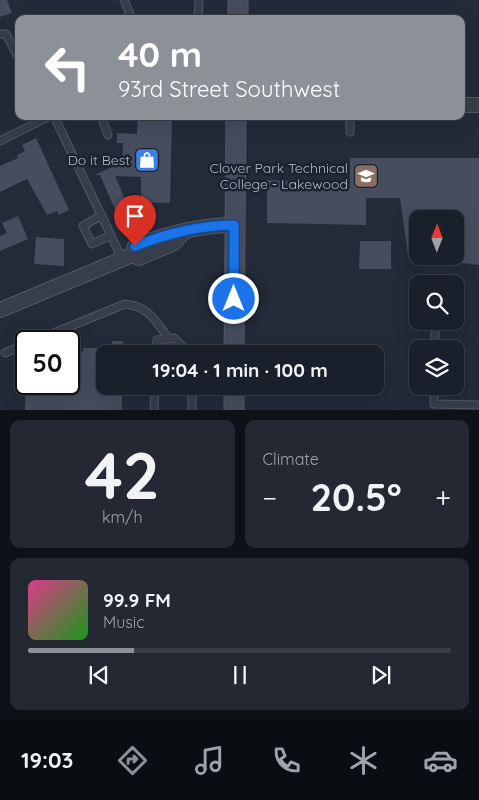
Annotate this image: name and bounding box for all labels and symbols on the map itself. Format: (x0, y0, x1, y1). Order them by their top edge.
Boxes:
shop icon: Do it Best (134, 147, 160, 173)
place label: Do it Best (68, 151, 130, 169)
place label: Clover Park Technical College - Lakewood (210, 159, 348, 193)
school or university icon: Clover Park Technical College - Lakewood (353, 163, 379, 189)
pin (114, 195, 156, 246)
north arrow (409, 210, 464, 265)
position arrow (207, 272, 259, 324)
speed limit sign: 50 (15, 330, 80, 395)

